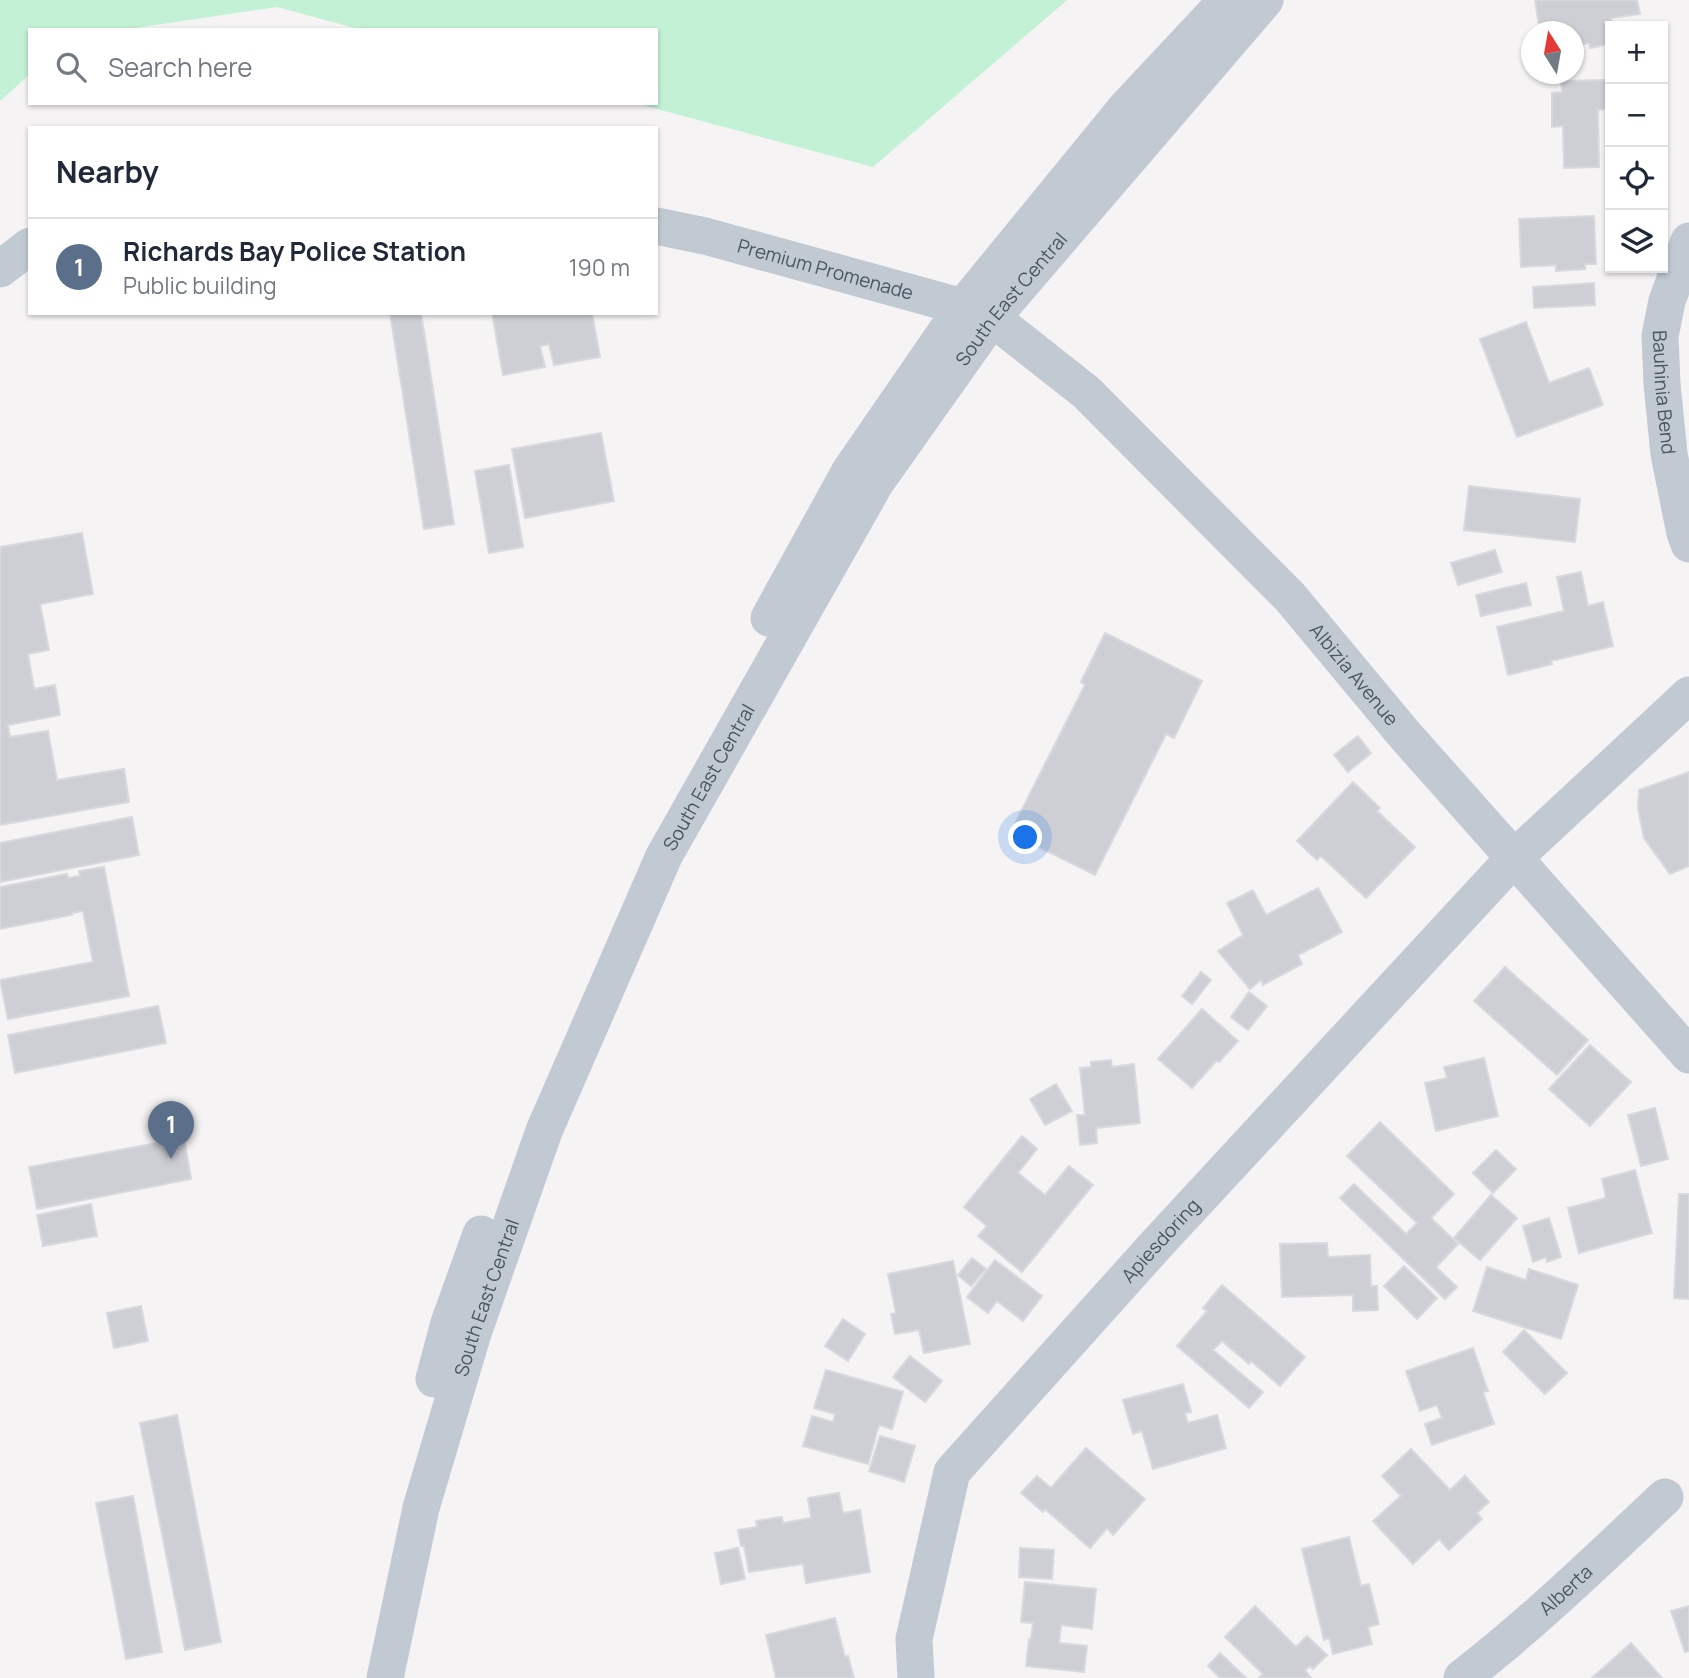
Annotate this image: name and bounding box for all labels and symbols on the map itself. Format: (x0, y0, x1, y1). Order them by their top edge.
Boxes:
north arrow (1521, 21, 1584, 84)
street label: South East Central (949, 227, 1073, 371)
street label: Premium Promenade (735, 233, 916, 306)
street label: Bauhinia Bend (1647, 330, 1682, 455)
street label: Albizia Avenue (1304, 617, 1405, 731)
street label: South East Central (657, 699, 761, 855)
your location (1008, 820, 1042, 854)
pin: 1 (148, 1101, 194, 1159)
street label: Apiesdoring (1115, 1193, 1206, 1288)
street label: South East Central (448, 1215, 525, 1380)
street label: Alberta (1533, 1559, 1598, 1621)

